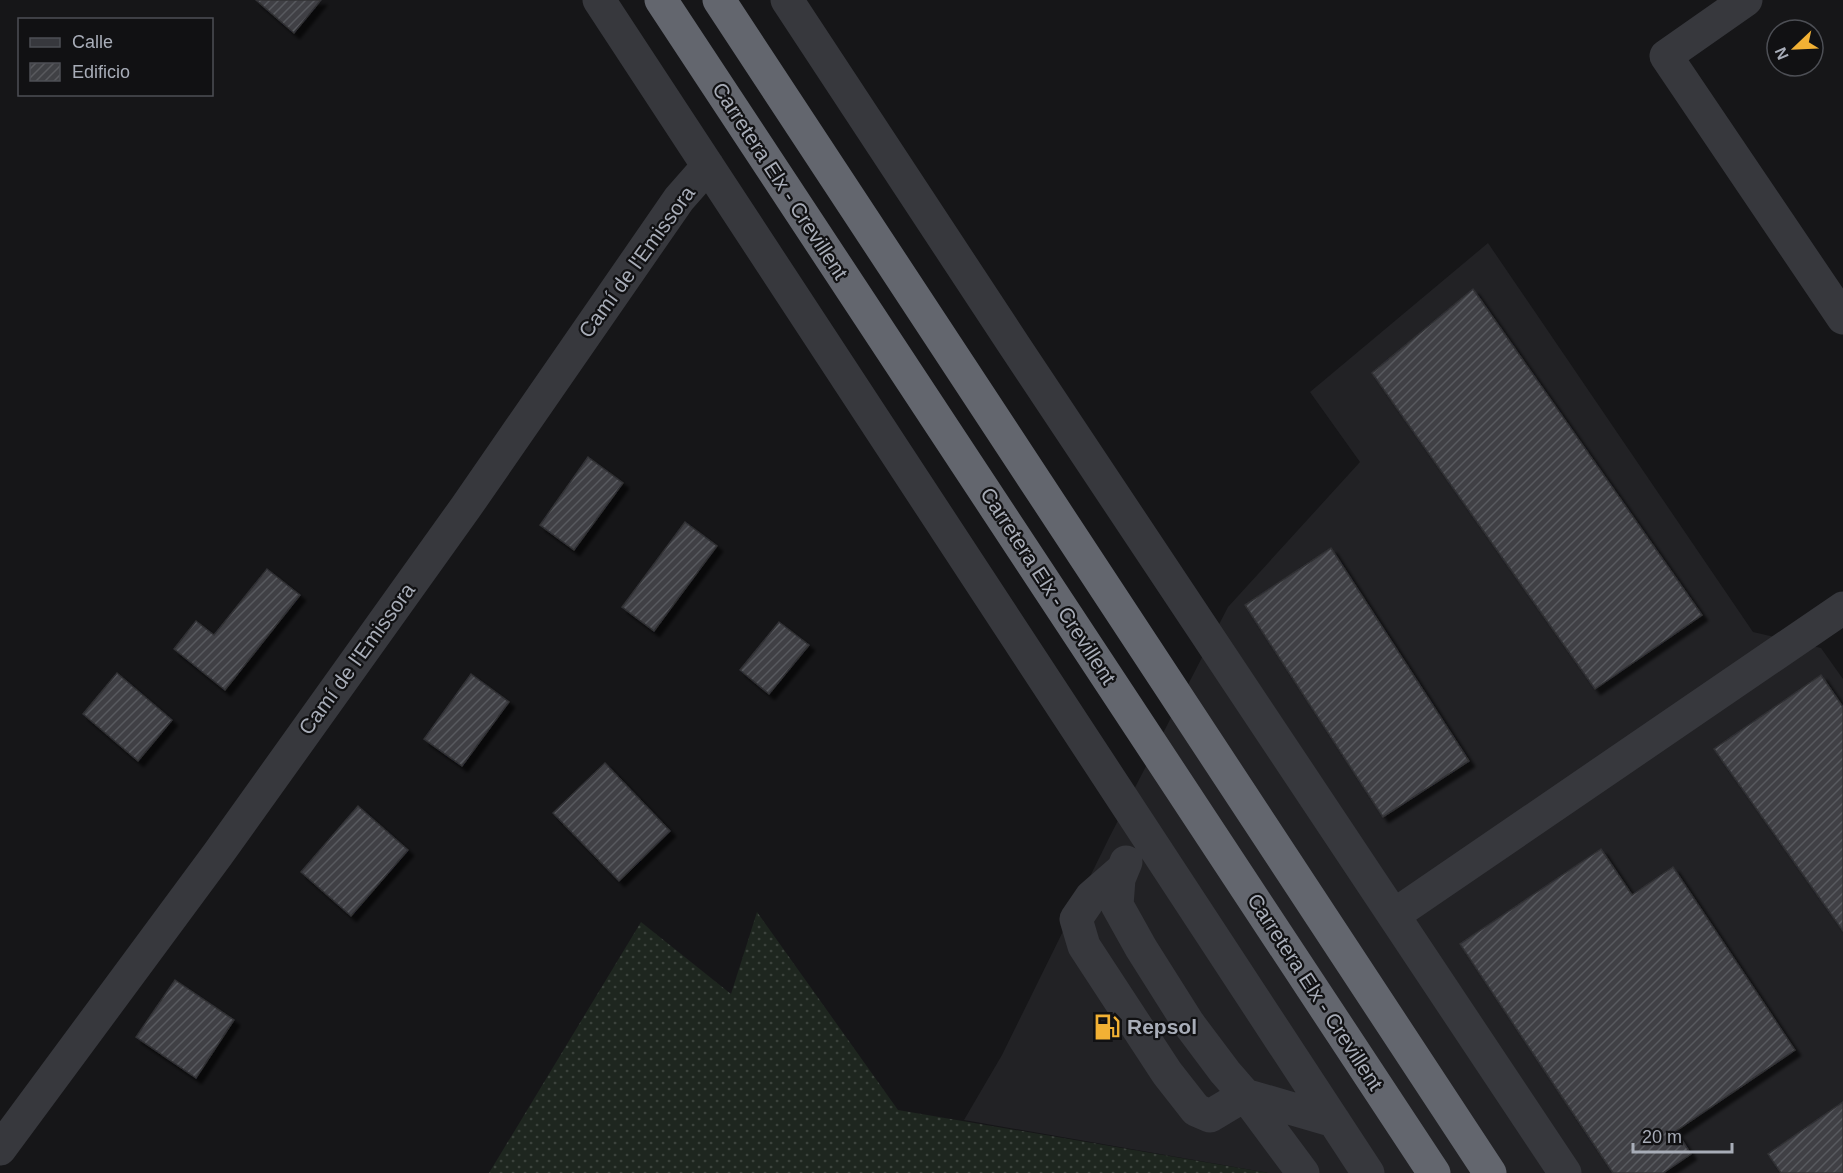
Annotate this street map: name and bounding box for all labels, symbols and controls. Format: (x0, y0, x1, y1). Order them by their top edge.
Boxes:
legend (18, 18, 213, 96)
north arrow (1765, 18, 1825, 78)
text: Calle (72, 32, 113, 52)
text: N (1772, 45, 1792, 62)
text: Edificio (72, 62, 130, 82)
street label: Carretera Elx - Crevillent (708, 78, 853, 284)
street label: Camí de l'Emissora (574, 181, 699, 342)
street label: Carretera Elx - Crevillent (976, 483, 1121, 689)
street label: Camí de l'Emissora (294, 578, 419, 739)
street label: Carretera Elx - Crevillent (1243, 889, 1388, 1095)
fuel station icon: Repsol (1092, 1012, 1122, 1042)
place label: Repsol (1127, 1015, 1197, 1038)
scale bar (1633, 1116, 1732, 1154)
text: 20 m (1642, 1127, 1682, 1147)

